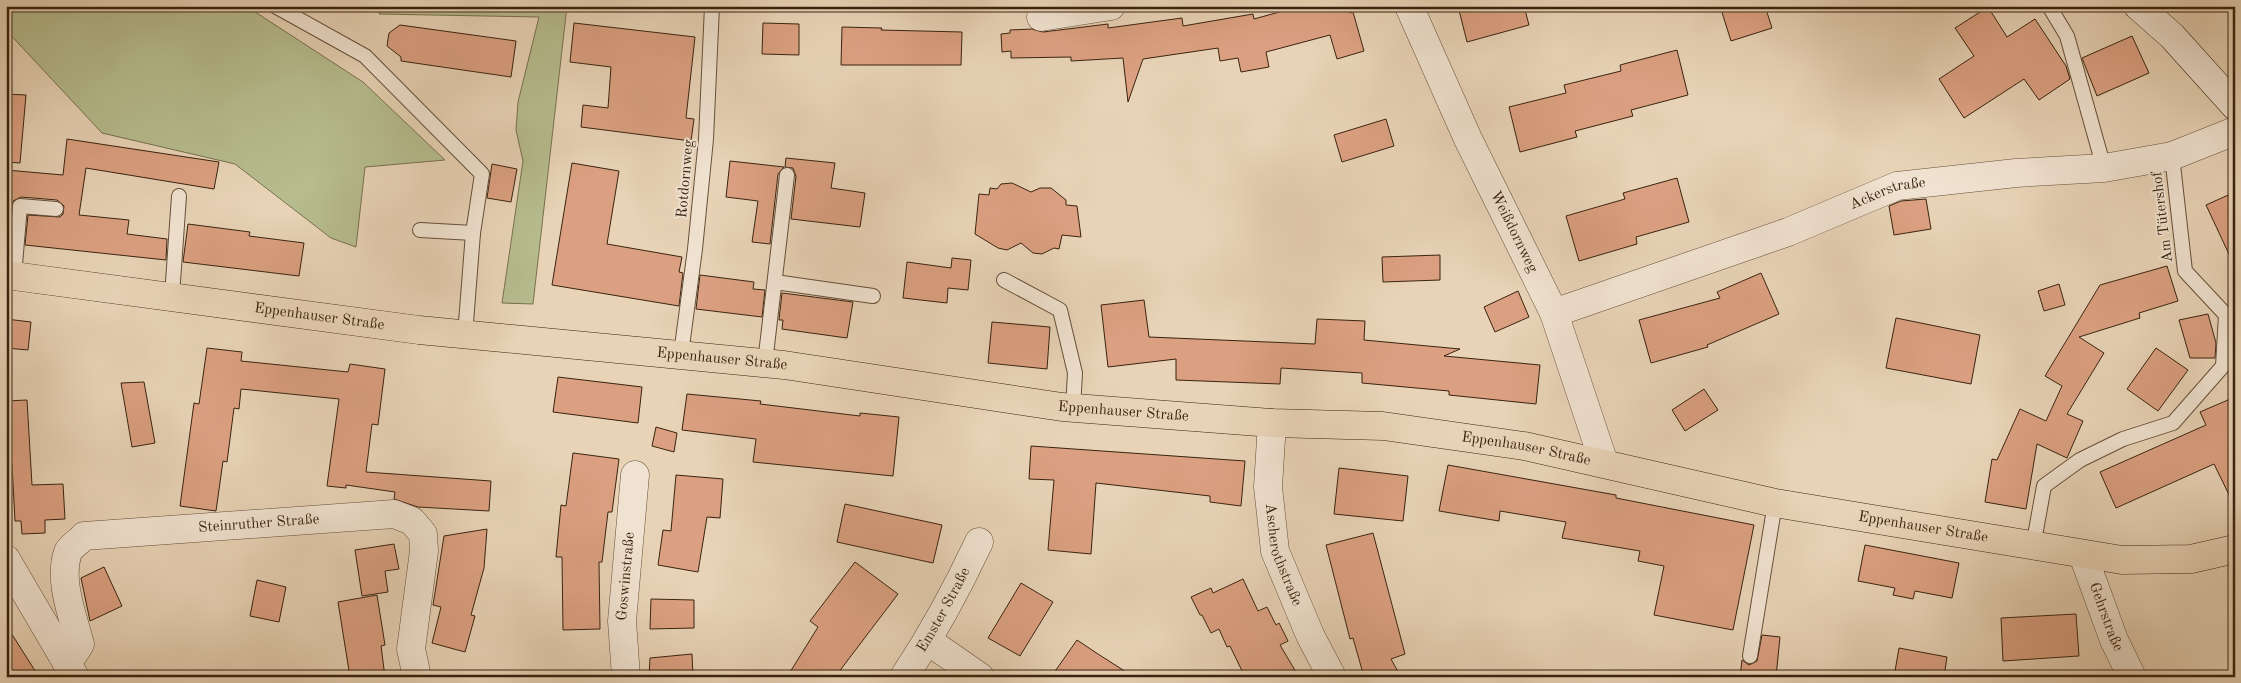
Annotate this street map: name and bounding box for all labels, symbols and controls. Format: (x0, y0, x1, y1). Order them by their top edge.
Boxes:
street label: Rotdornweg (675, 139, 697, 219)
street label: Am Tütershof (2150, 170, 2176, 263)
street label: Ackerstraße (1848, 175, 1926, 213)
street label: Weißdornweg (1487, 189, 1540, 275)
street label: Eppenhauser Straße (253, 301, 385, 333)
street label: Eppenhauser Straße (656, 345, 788, 373)
street label: Eppenhauser Straße (1057, 399, 1189, 424)
street label: Eppenhauser Straße (1460, 430, 1592, 468)
street label: Ascherothstraße (1262, 503, 1305, 608)
street label: Eppenhauser Straße (1857, 509, 1989, 545)
street label: Steinruther Straße (198, 512, 320, 535)
street label: Goswinstraße (615, 531, 637, 621)
street label: Emster Straße (914, 565, 973, 655)
street label: Gehrstraße (2086, 581, 2126, 654)

